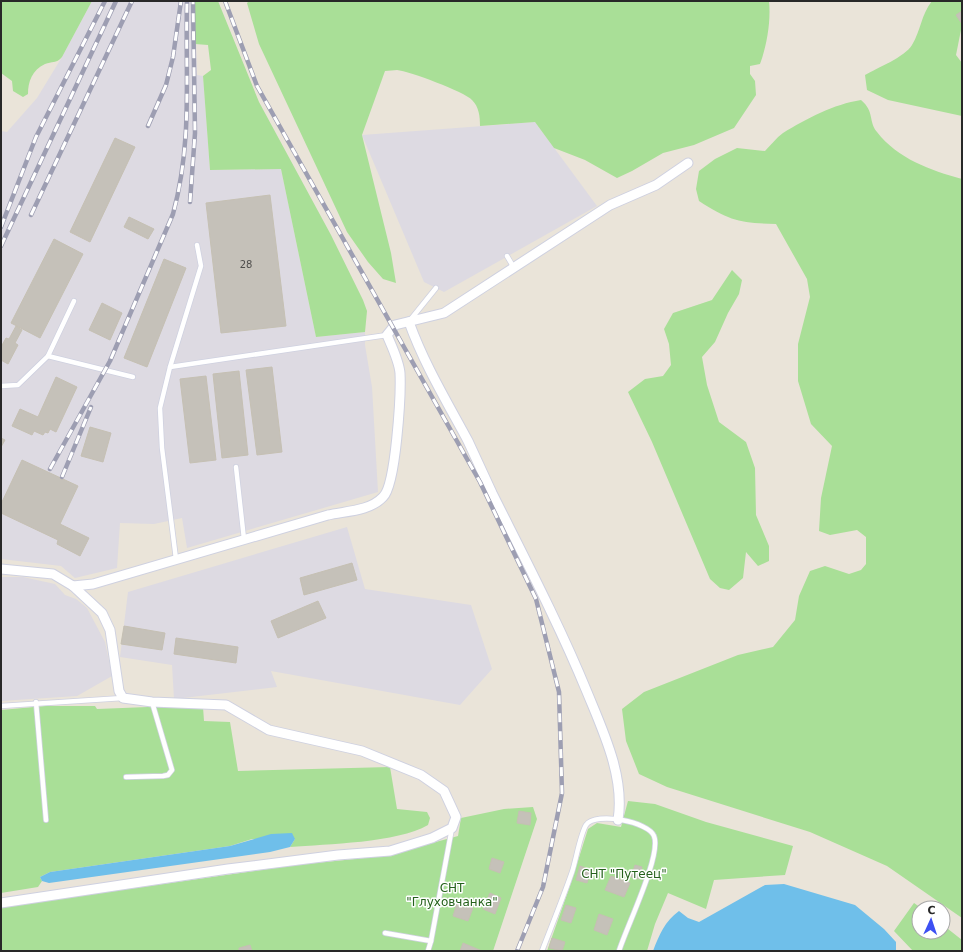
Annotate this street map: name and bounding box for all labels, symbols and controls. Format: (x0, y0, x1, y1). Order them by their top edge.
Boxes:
house number: 28 (240, 259, 252, 270)
park label: СНТ "Путеец" (581, 867, 667, 881)
park label: СНТ "Глуховчанка" (406, 881, 498, 909)
north arrow (911, 900, 951, 940)
text: С (927, 904, 936, 917)

